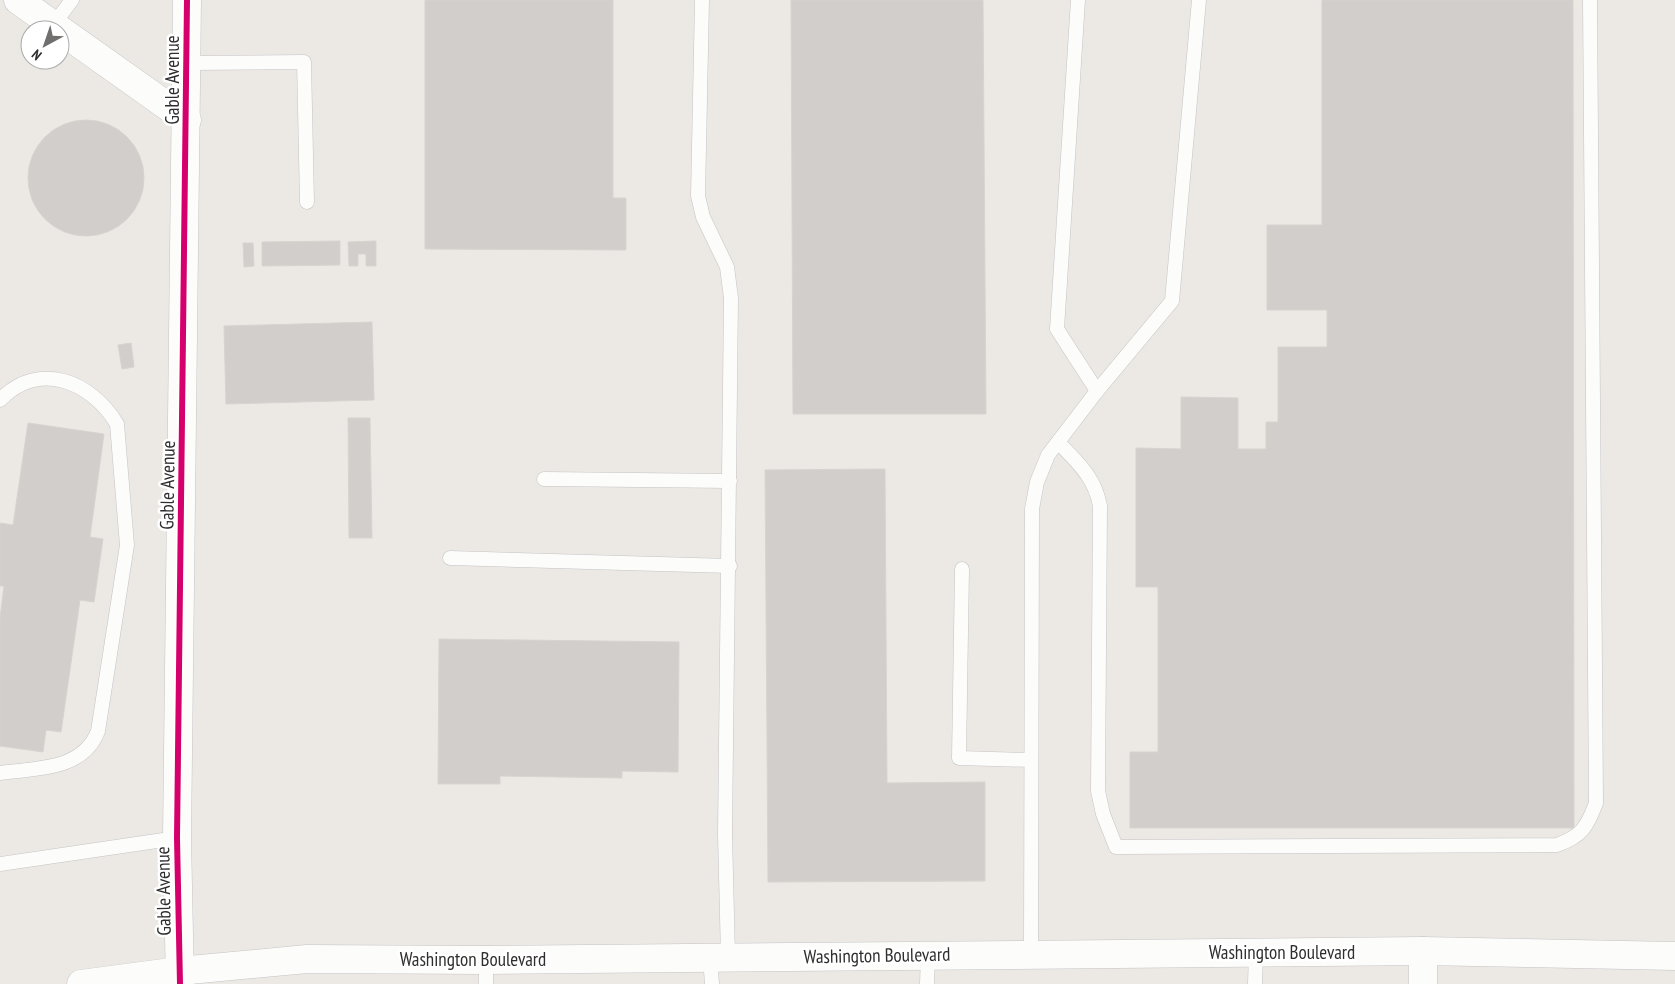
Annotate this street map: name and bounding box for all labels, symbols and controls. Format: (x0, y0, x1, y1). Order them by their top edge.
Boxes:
north arrow (20, 20, 70, 70)
street label: Gable Avenue (160, 35, 184, 125)
text: N (28, 46, 45, 64)
street label: Gable Avenue (154, 440, 180, 530)
street label: Gable Avenue (150, 846, 176, 936)
street label: Washington Boulevard (1209, 940, 1355, 964)
street label: Washington Boulevard (804, 942, 950, 968)
street label: Washington Boulevard (400, 947, 546, 971)

